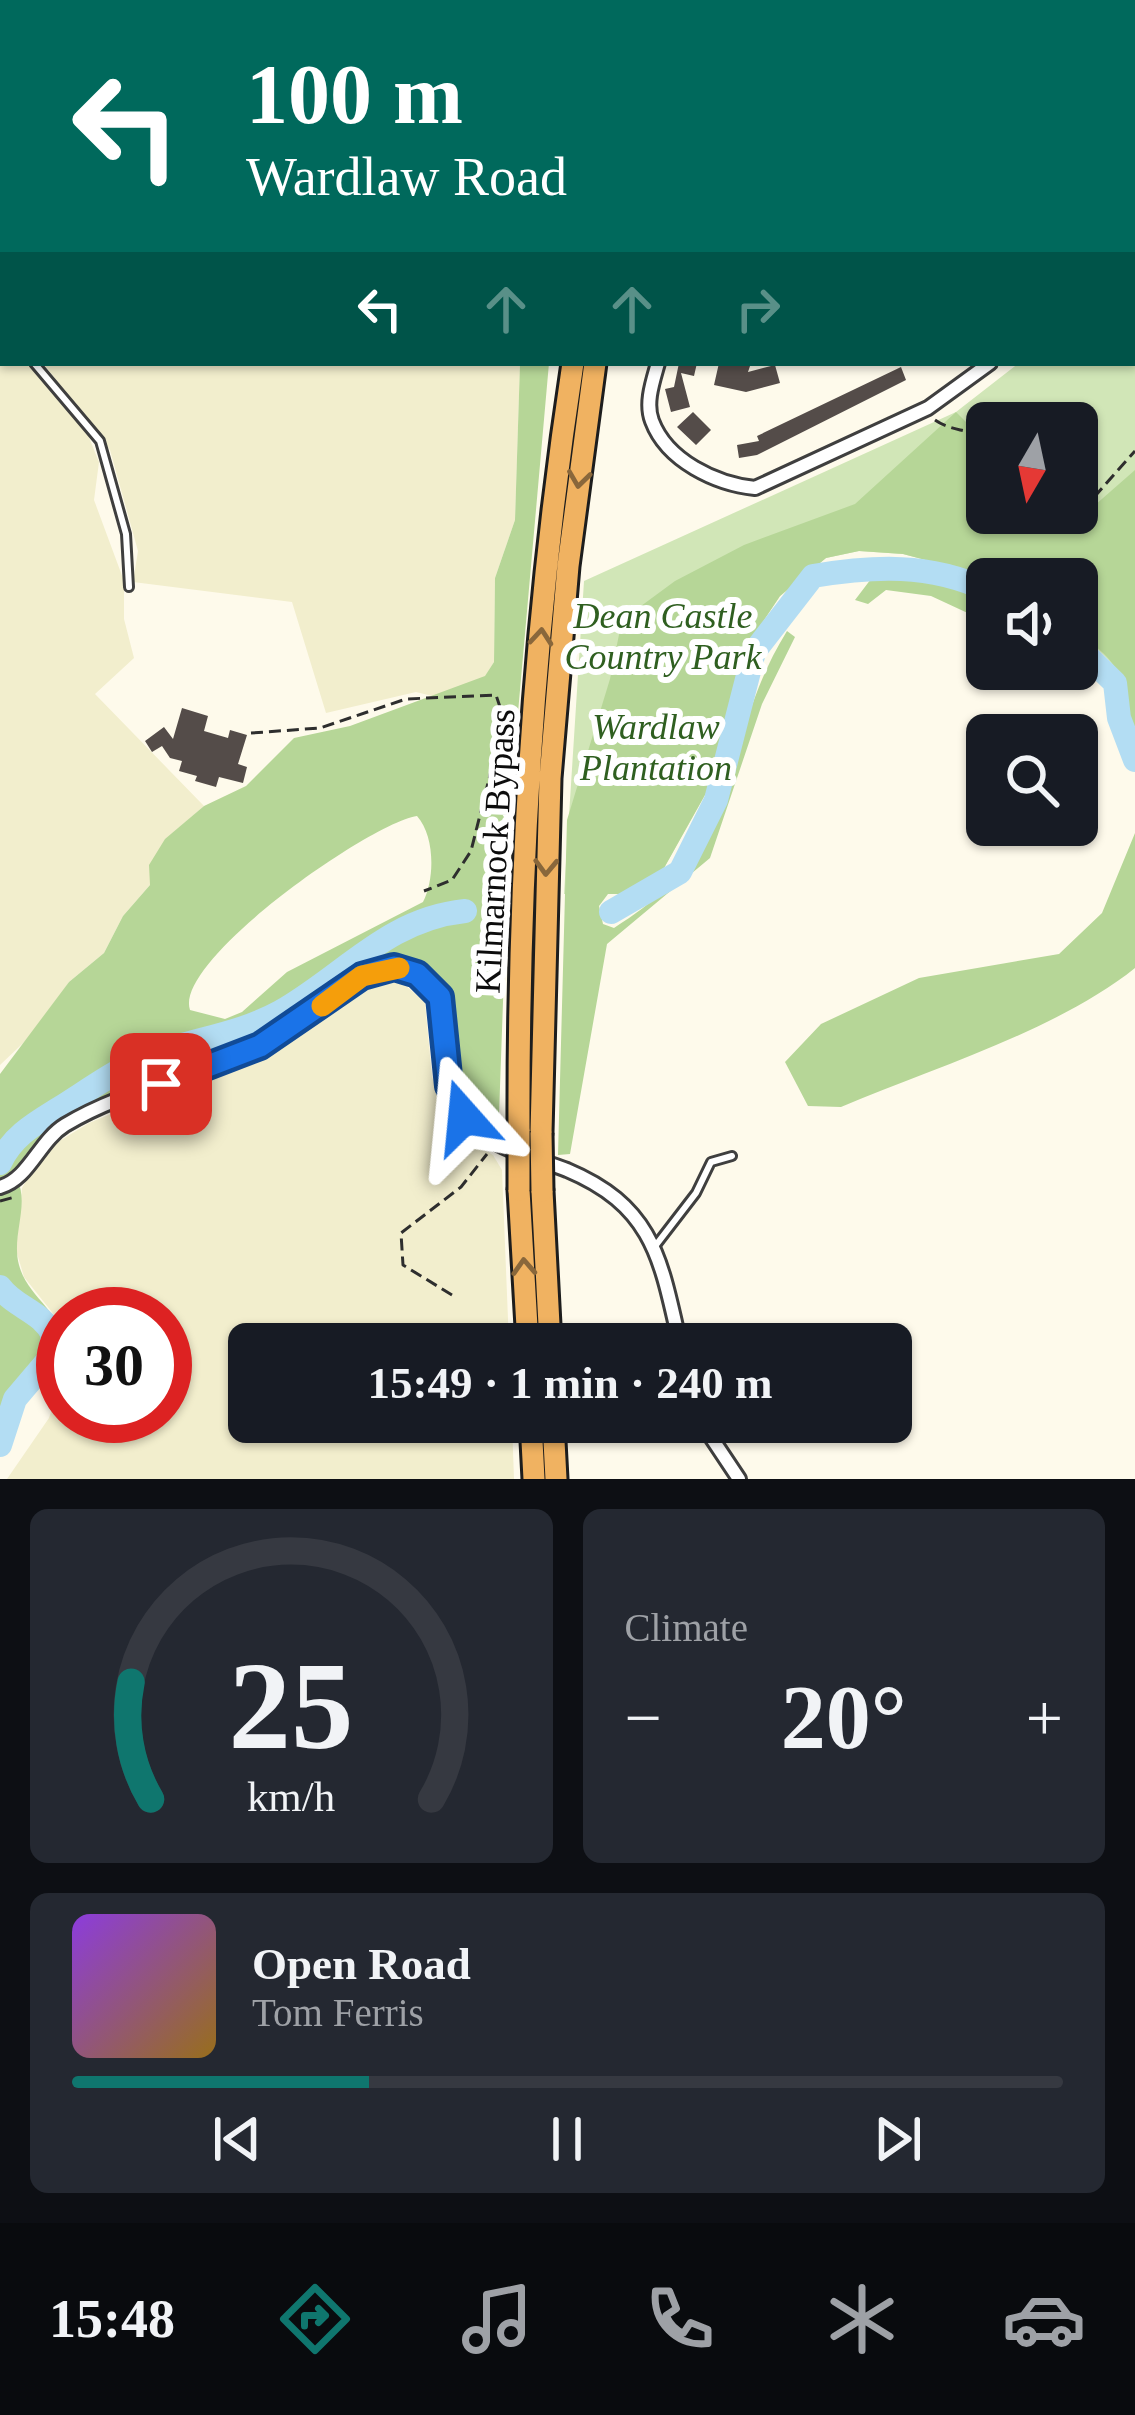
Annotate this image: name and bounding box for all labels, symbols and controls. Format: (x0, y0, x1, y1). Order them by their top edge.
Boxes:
icon: left (48, 48, 204, 204)
text: 100 m (246, 48, 463, 141)
text: Wardlaw Road (246, 147, 567, 207)
icon: left (347, 276, 413, 342)
icon: ahead (473, 276, 539, 342)
icon: ahead (599, 276, 665, 342)
icon: right (725, 276, 791, 342)
north arrow (966, 402, 1098, 534)
map controls (966, 402, 1098, 846)
one-way arrow (567, 469, 593, 489)
button: sound (966, 558, 1098, 690)
park label: Dean Castle Country Park (565, 596, 763, 677)
one-way arrow (528, 627, 553, 646)
park label: Wardlaw Plantation (579, 707, 732, 788)
street label: Kilmarnock Bypass (468, 708, 522, 994)
button: search (966, 714, 1098, 846)
one-way arrow (533, 858, 559, 877)
pin (110, 1033, 212, 1135)
icon: arrive (128, 1051, 194, 1117)
position arrow (401, 1054, 527, 1180)
one-way arrow (511, 1257, 537, 1276)
speed limit sign: 30 (36, 1287, 192, 1443)
text: 15:49 · 1 min · 240 m (368, 1358, 773, 1408)
text: Climate (625, 1606, 748, 1649)
text: 25 (229, 1637, 354, 1775)
text: 20° (781, 1668, 907, 1767)
text: − (625, 1681, 662, 1754)
text: + (1026, 1681, 1063, 1754)
text: km/h (247, 1773, 335, 1820)
text: Open Road (252, 1939, 471, 1989)
text: Tom Ferris (252, 1991, 424, 2034)
icon: previous (204, 2106, 270, 2172)
icon: pause (534, 2106, 600, 2172)
icon: next (865, 2106, 931, 2172)
icon: directions (273, 2277, 357, 2361)
icon: music (455, 2277, 539, 2361)
icon: phone (638, 2277, 722, 2361)
icon: climate (820, 2277, 904, 2361)
icon: car (1002, 2277, 1086, 2361)
text: 15:48 (49, 2289, 175, 2349)

